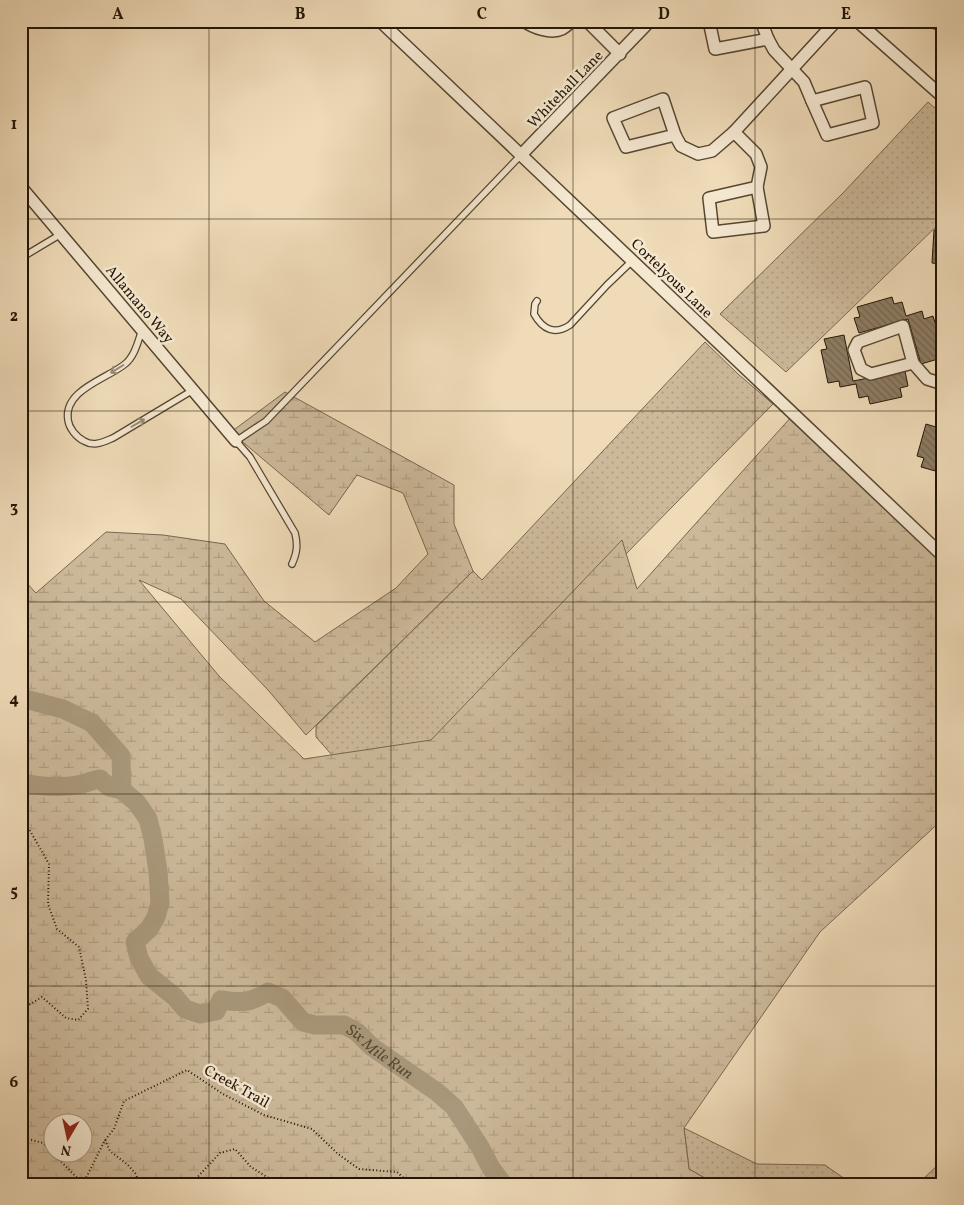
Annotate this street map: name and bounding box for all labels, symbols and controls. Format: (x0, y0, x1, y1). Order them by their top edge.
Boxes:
text: A (112, 4, 124, 26)
text: B (295, 4, 306, 26)
text: C (477, 4, 487, 26)
text: D (658, 4, 670, 26)
text: E (841, 4, 851, 26)
street label: Whitehall Lane (523, 46, 609, 134)
text: 1 (11, 114, 17, 136)
street label: Cortelyous Lane (625, 235, 717, 324)
street label: Allamano Way (100, 261, 178, 349)
text: 2 (10, 306, 18, 328)
one-way arrow (110, 365, 124, 375)
one-way arrow (131, 418, 145, 428)
text: 3 (10, 497, 18, 519)
text: 4 (9, 689, 19, 711)
text: 5 (10, 881, 18, 903)
water label: Six Mile Run (342, 1019, 417, 1085)
street label: Creek Trail (200, 1061, 273, 1114)
text: 6 (10, 1072, 19, 1094)
north arrow (42, 1112, 92, 1162)
text: N (60, 1139, 73, 1160)

